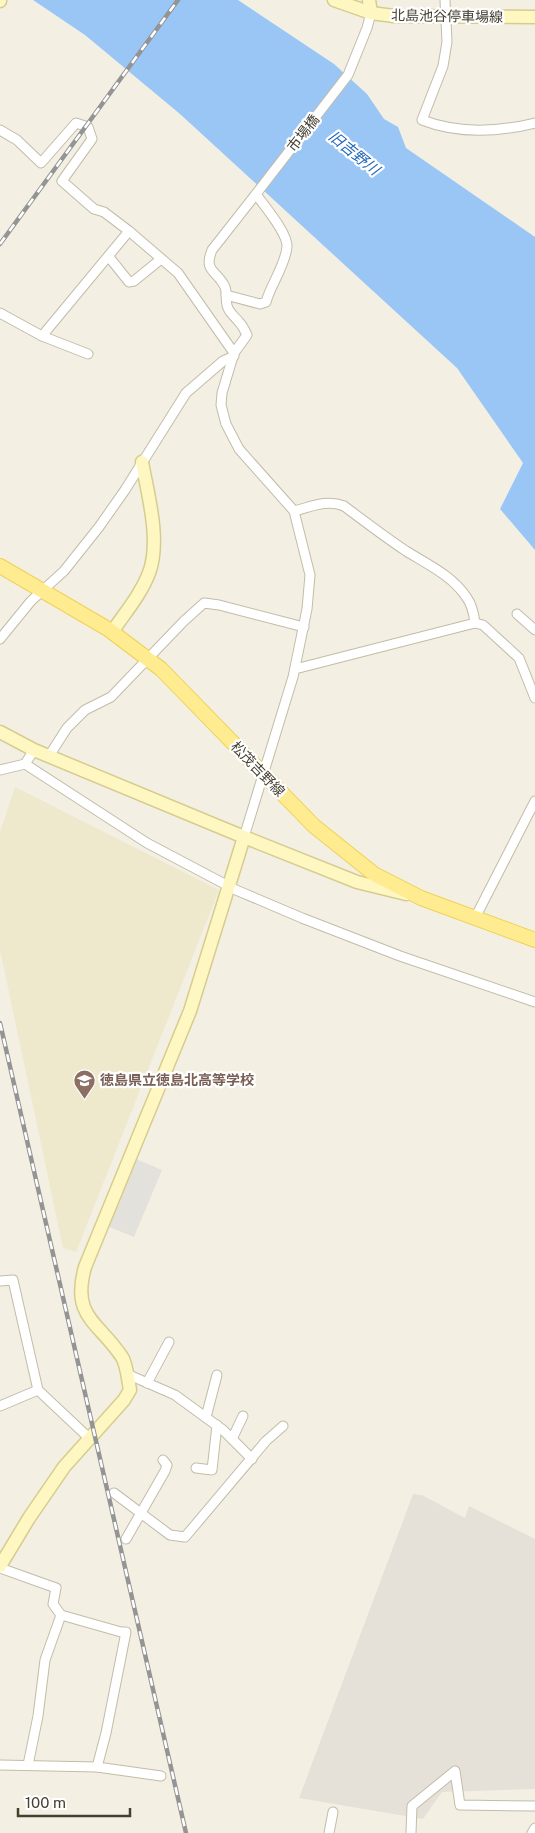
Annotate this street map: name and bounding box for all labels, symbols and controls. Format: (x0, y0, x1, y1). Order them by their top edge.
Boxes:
street label: 北島池谷停車場線 (391, 7, 503, 25)
street label: 市場橋 (284, 112, 322, 154)
water label: 旧吉野川 (326, 127, 385, 179)
street label: 松茂吉野線 (228, 738, 288, 800)
school or university icon: 徳島県立徳島北高等学校 (72, 1068, 96, 1099)
place label: 徳島県立徳島北高等学校 (100, 1072, 254, 1088)
scale bar (18, 1786, 130, 1818)
text: 100 m (25, 1794, 66, 1811)

